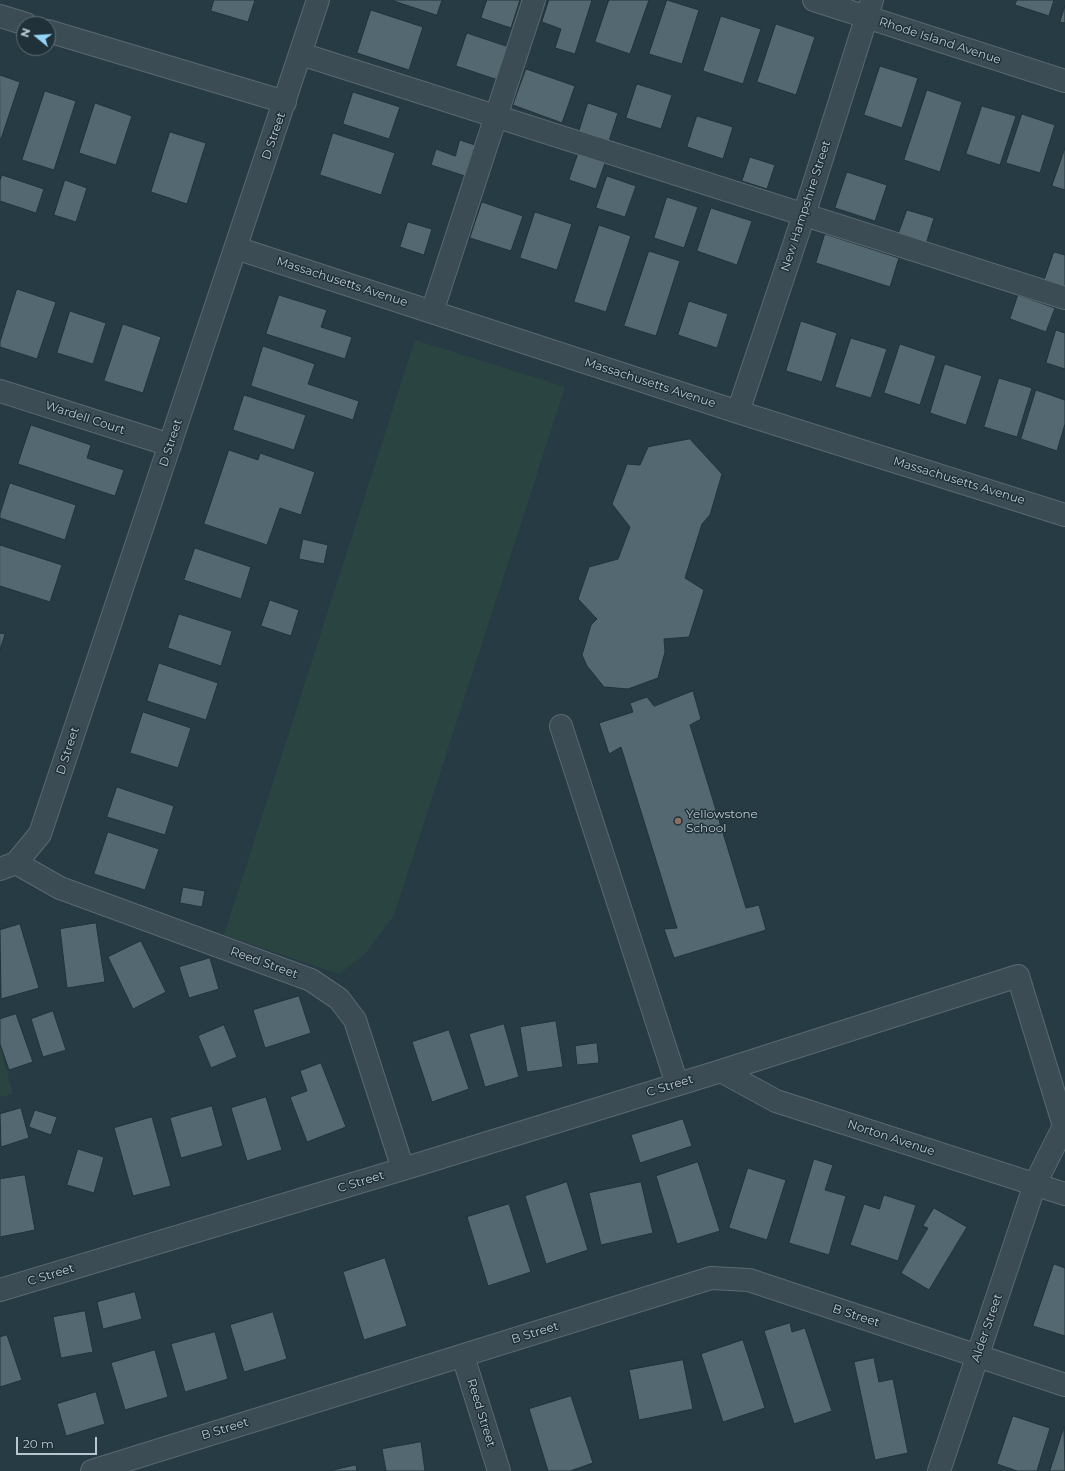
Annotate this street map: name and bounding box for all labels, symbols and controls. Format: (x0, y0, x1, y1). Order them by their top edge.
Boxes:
street label: Rhode Island Avenue (877, 14, 1003, 68)
north arrow (16, 16, 56, 56)
text: N (18, 26, 34, 39)
street label: D Street (259, 110, 289, 162)
street label: New Hampshire Street (778, 139, 834, 273)
street label: Massachusetts Avenue (275, 254, 409, 310)
street label: Massachusetts Avenue (583, 355, 717, 411)
street label: Wardell Court (43, 398, 127, 438)
street label: D Street (157, 417, 185, 469)
street label: Massachusetts Avenue (891, 454, 1027, 508)
street label: D Street (54, 725, 82, 777)
place label: Yellowstone School (686, 807, 758, 835)
marker: Yellowstone School (673, 816, 683, 826)
street label: Reed Street (228, 944, 300, 982)
street label: C Street (645, 1072, 695, 1100)
street label: Norton Avenue (846, 1117, 936, 1159)
street label: C Street (336, 1168, 386, 1196)
street label: C Street (26, 1261, 76, 1289)
street label: Alder Street (969, 1292, 1005, 1364)
street label: B Street (831, 1302, 881, 1330)
street label: B Street (510, 1319, 560, 1347)
street label: Reed Street (464, 1377, 498, 1449)
street label: B Street (200, 1415, 250, 1443)
scale bar (18, 1429, 99, 1455)
text: 20 m (23, 1436, 54, 1451)

